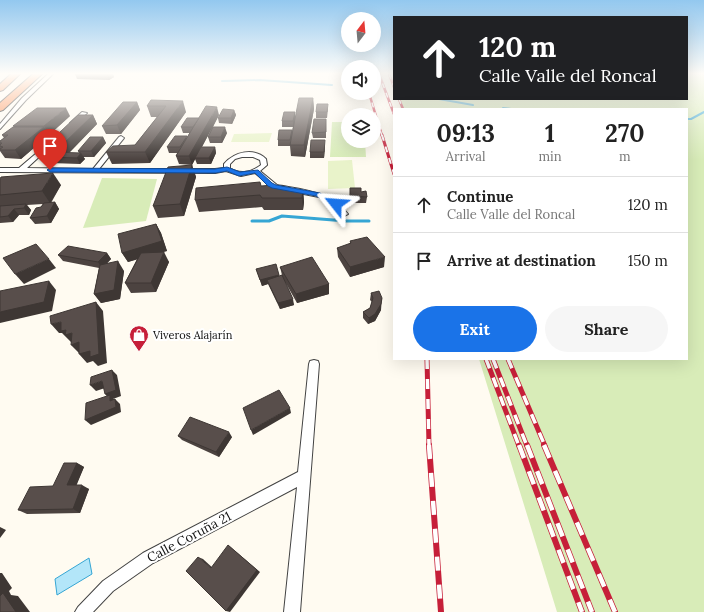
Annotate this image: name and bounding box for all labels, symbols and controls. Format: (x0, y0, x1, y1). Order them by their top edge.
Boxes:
north arrow (341, 12, 381, 52)
map controls (341, 12, 381, 148)
text: 120 m (479, 29, 556, 65)
icon: ahead (413, 32, 465, 84)
button: sound (341, 60, 381, 100)
text: Calle Valle del Roncal (479, 64, 657, 87)
button: layers (341, 108, 381, 148)
text: 09:13 (437, 118, 495, 149)
text: 1 (545, 118, 555, 149)
text: 270 (605, 118, 644, 149)
pin (33, 129, 67, 170)
icon: arrive (39, 135, 61, 157)
text: Arrival (446, 148, 486, 165)
text: min (538, 148, 562, 165)
text: m (619, 148, 631, 165)
position arrow (315, 183, 357, 225)
text: Continue (447, 187, 513, 206)
icon: ahead (413, 194, 435, 216)
text: 120 m (628, 195, 668, 214)
text: Calle Valle del Roncal (447, 206, 575, 223)
icon: arrive (413, 250, 435, 272)
text: Arrive at destination (447, 251, 596, 270)
text: 150 m (628, 251, 668, 270)
button: Exit (413, 306, 537, 352)
button: Share (545, 306, 668, 352)
shop icon: Viveros Alajarín (128, 324, 150, 352)
place label: Viveros Alajarín (152, 328, 233, 342)
street label: Calle Coruña 21 (144, 508, 234, 566)

